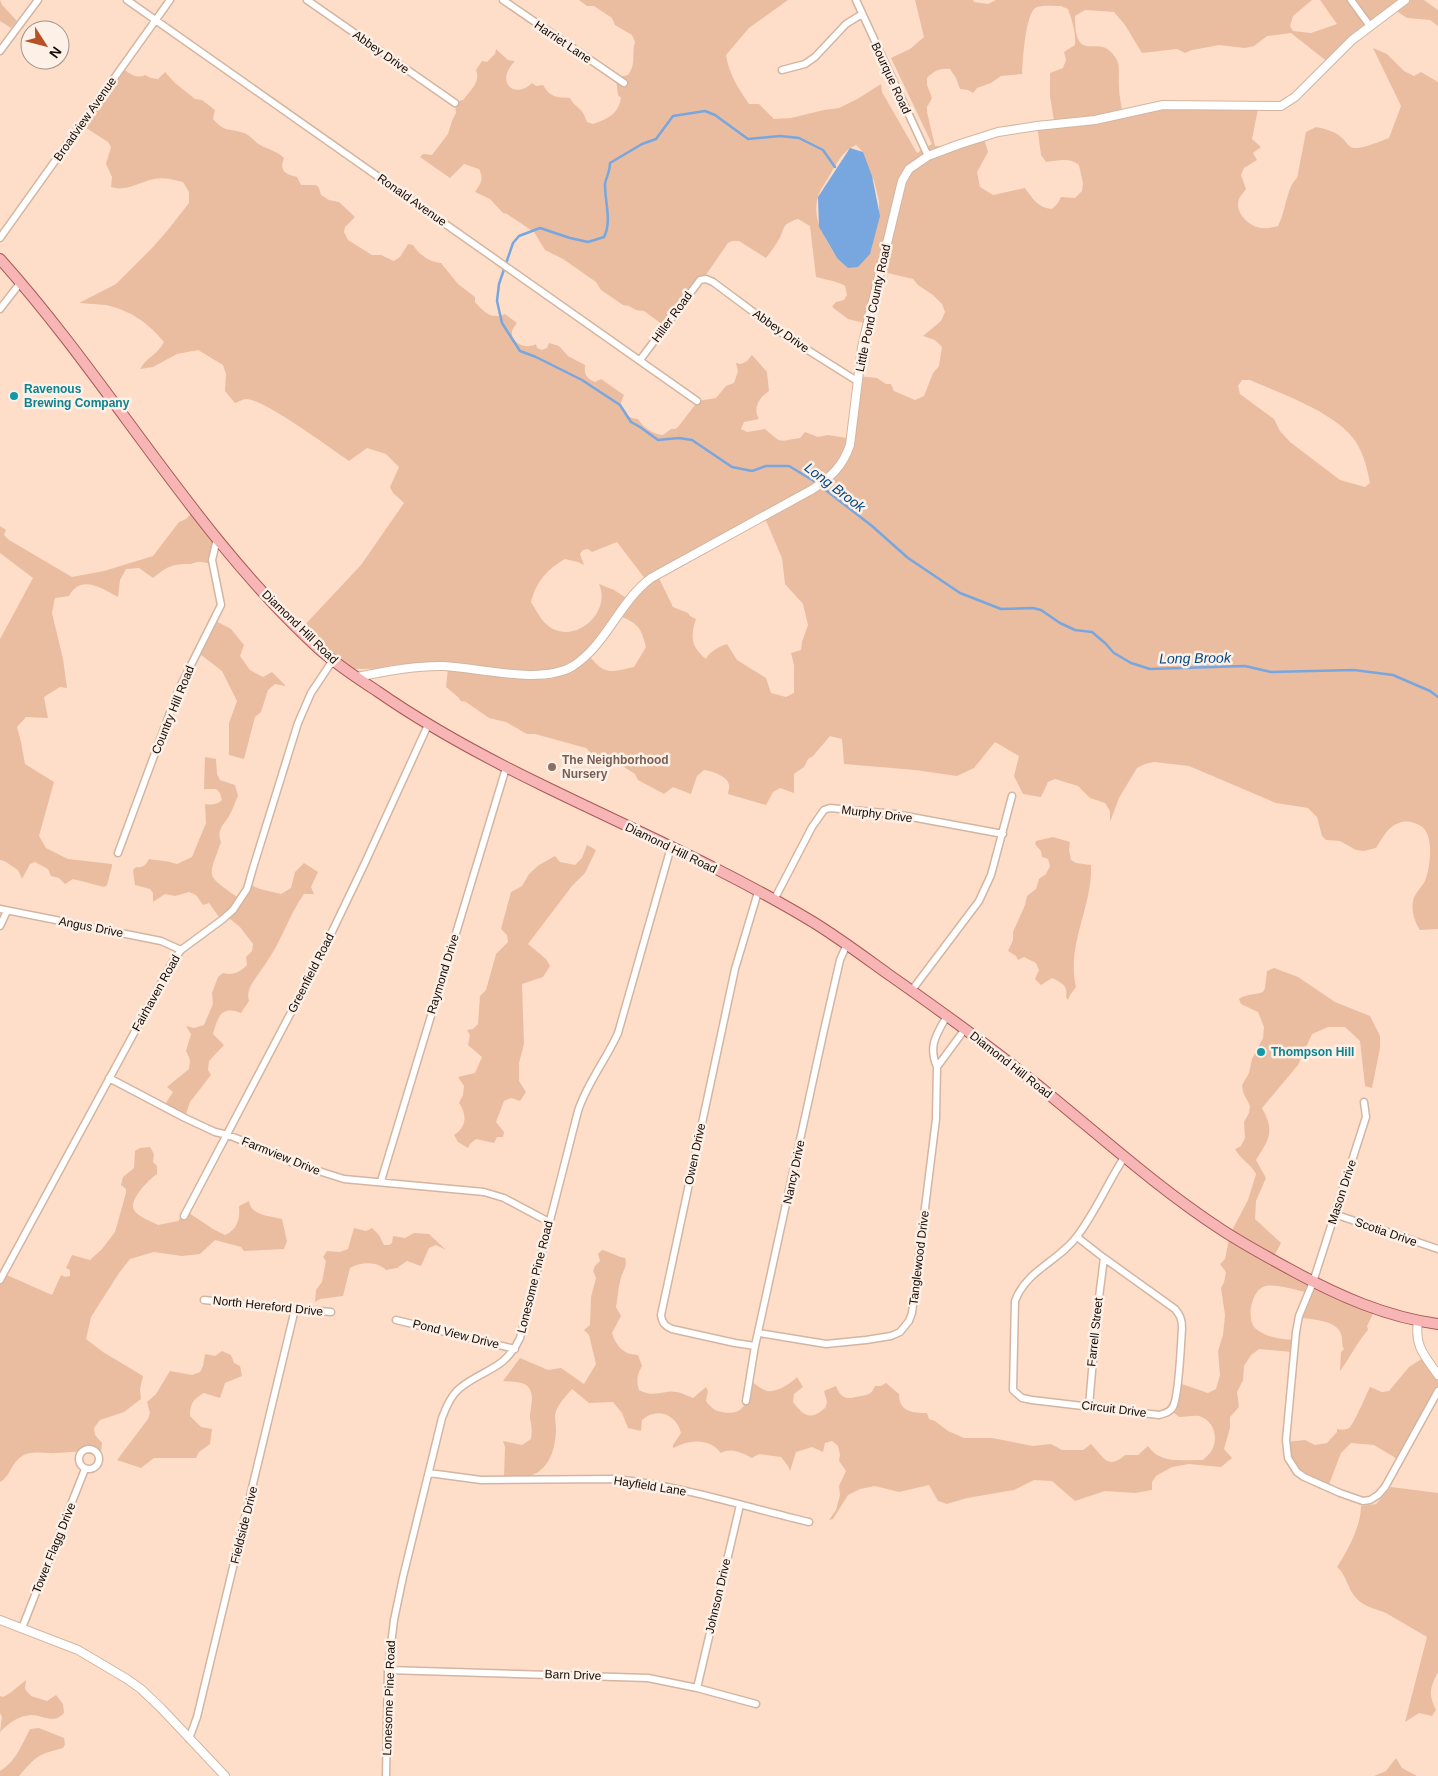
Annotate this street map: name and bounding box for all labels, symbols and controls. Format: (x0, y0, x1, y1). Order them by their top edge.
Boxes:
street label: Harriet Lane (532, 18, 595, 66)
north arrow (20, 20, 70, 70)
street label: Abbey Drive (350, 28, 412, 77)
street label: Bourque Road (868, 40, 914, 116)
text: N (46, 44, 65, 61)
street label: Broadview Avenue (51, 74, 119, 164)
street label: Ronald Avenue (375, 171, 450, 229)
street label: Little Pond County Road (853, 243, 893, 373)
street label: Hiller Road (649, 289, 695, 345)
street label: Abbey Drive (750, 307, 812, 356)
place label: Ravenous Brewing Company (24, 382, 130, 410)
marker: Ravenous Brewing Company (8, 390, 20, 402)
water label: Long Brook (802, 459, 869, 516)
street label: Diamond Hill Road (259, 587, 341, 667)
water label: Long Brook (1159, 649, 1232, 667)
street label: Country Hill Road (149, 664, 197, 756)
place label: The Neighborhood Nursery (562, 753, 669, 781)
marker: The Neighborhood Nursery (546, 761, 558, 773)
street label: Murphy Drive (841, 803, 914, 825)
street label: Diamond Hill Road (623, 820, 719, 876)
street label: Angus Drive (58, 914, 125, 940)
street label: Greenfield Road (285, 931, 337, 1015)
street label: Raymond Drive (424, 932, 462, 1016)
street label: Fairhaven Road (129, 952, 183, 1034)
street label: Diamond Hill Road (967, 1029, 1055, 1101)
place label: Thompson Hill (1271, 1045, 1354, 1059)
marker: Thompson Hill (1255, 1046, 1267, 1058)
street label: Owen Drive (682, 1122, 708, 1186)
street label: Farmview Drive (240, 1134, 323, 1178)
street label: Nancy Drive (780, 1138, 808, 1205)
street label: Mason Drive (1325, 1158, 1359, 1226)
street label: Tanglewood Drive (906, 1209, 932, 1306)
street label: Scotia Drive (1353, 1215, 1419, 1249)
street label: Lonesome Pine Road (514, 1219, 556, 1335)
street label: North Hereford Drive (212, 1293, 324, 1319)
street label: Farrell Street (1084, 1296, 1106, 1367)
street label: Pond View Drive (411, 1317, 501, 1352)
street label: Circuit Drive (1081, 1398, 1148, 1420)
street label: Hayfield Lane (613, 1473, 688, 1499)
street label: Fieldside Drive (228, 1484, 260, 1565)
street label: Tower Flagg Drive (29, 1500, 79, 1595)
street label: Johnson Drive (703, 1557, 734, 1635)
street label: Lonesome Pine Road (380, 1640, 398, 1756)
street label: Barn Drive (544, 1667, 602, 1683)

